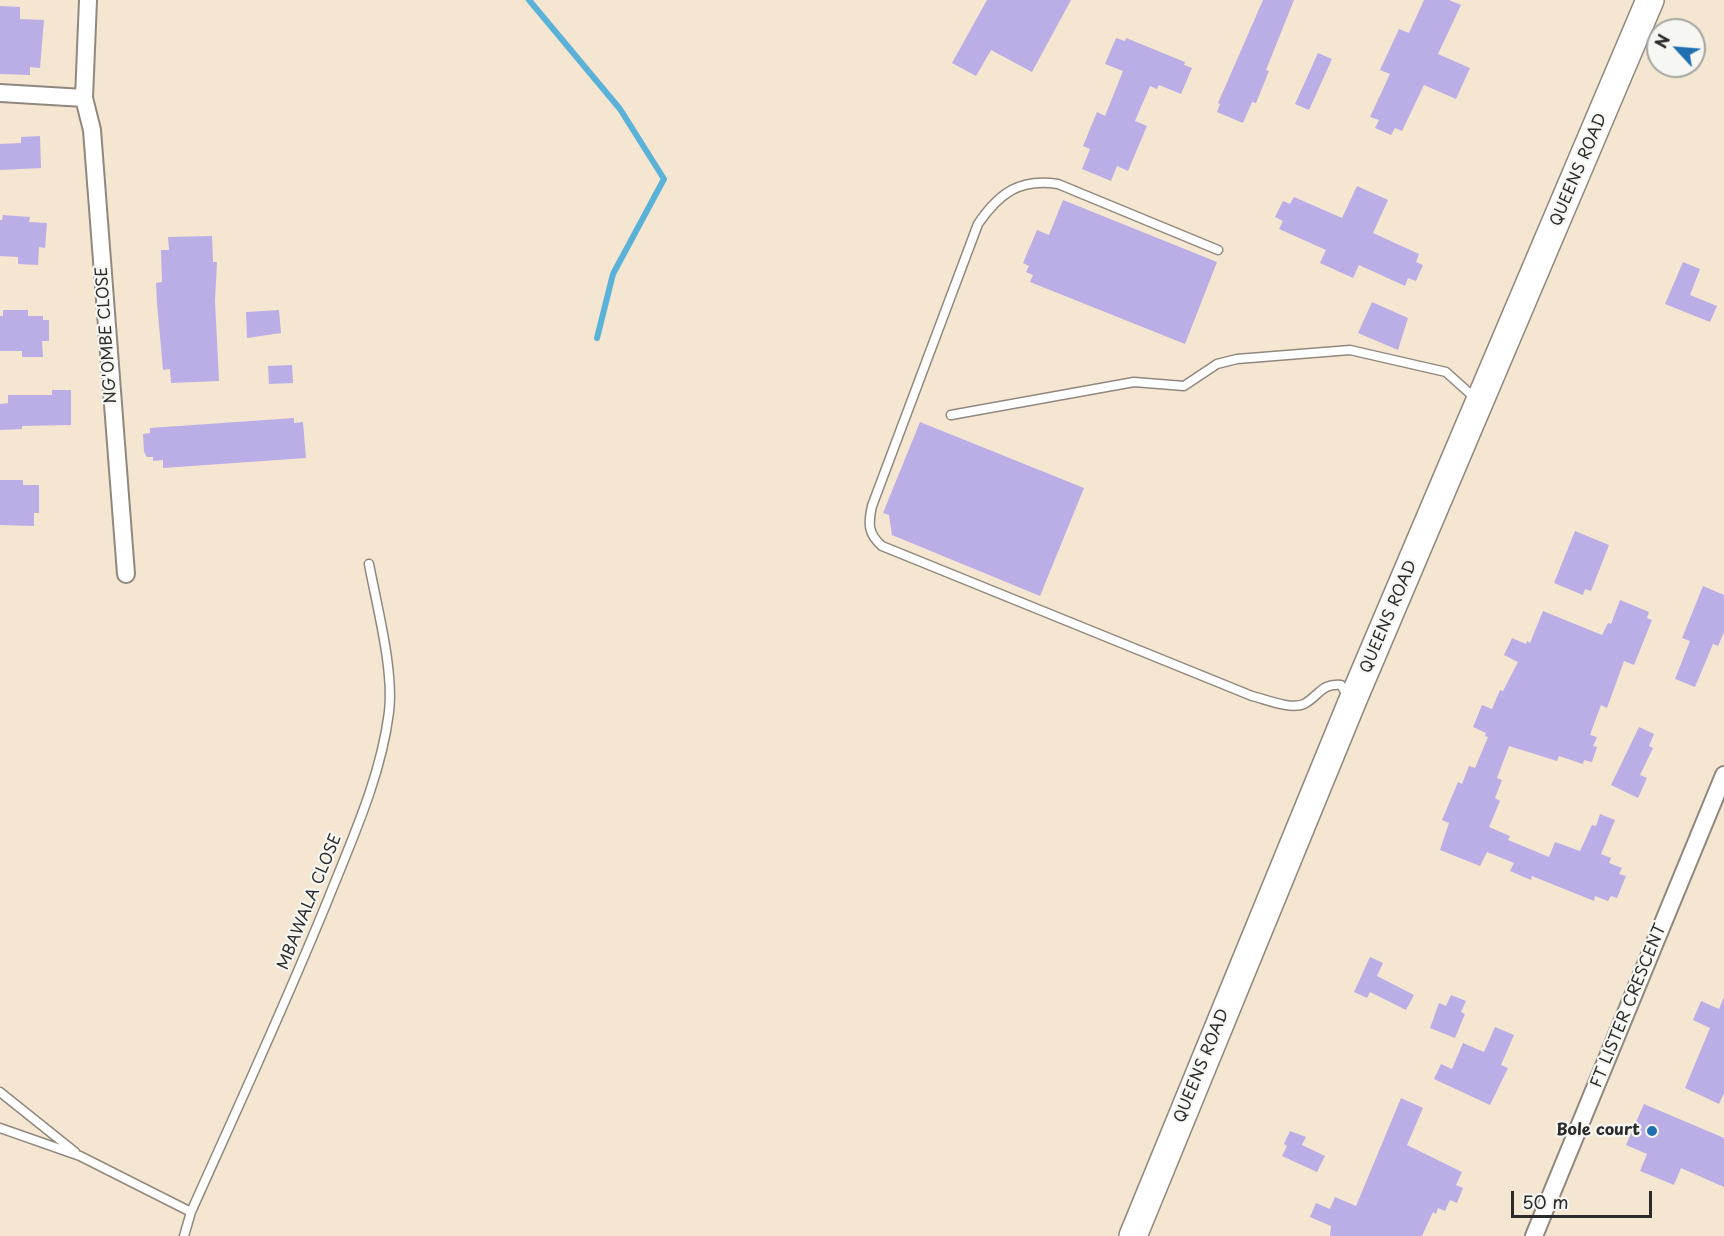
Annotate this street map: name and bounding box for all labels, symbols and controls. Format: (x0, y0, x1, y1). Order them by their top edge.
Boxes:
north arrow (1646, 18, 1706, 78)
text: N (1648, 30, 1675, 52)
street label: QUEENS ROAD (1547, 111, 1611, 229)
street label: NG'OMBE CLOSE (93, 266, 121, 404)
street label: QUEENS ROAD (1357, 558, 1421, 676)
street label: MBAWALA CLOSE (274, 831, 346, 973)
street label: FT LISTER CRESCENT (1587, 921, 1671, 1091)
street label: QUEENS ROAD (1170, 1006, 1234, 1126)
place label: Bole court (1556, 1121, 1640, 1141)
marker: Bole court (1645, 1124, 1659, 1138)
scale bar (1514, 1179, 1655, 1217)
text: 50 m (1522, 1188, 1569, 1215)

